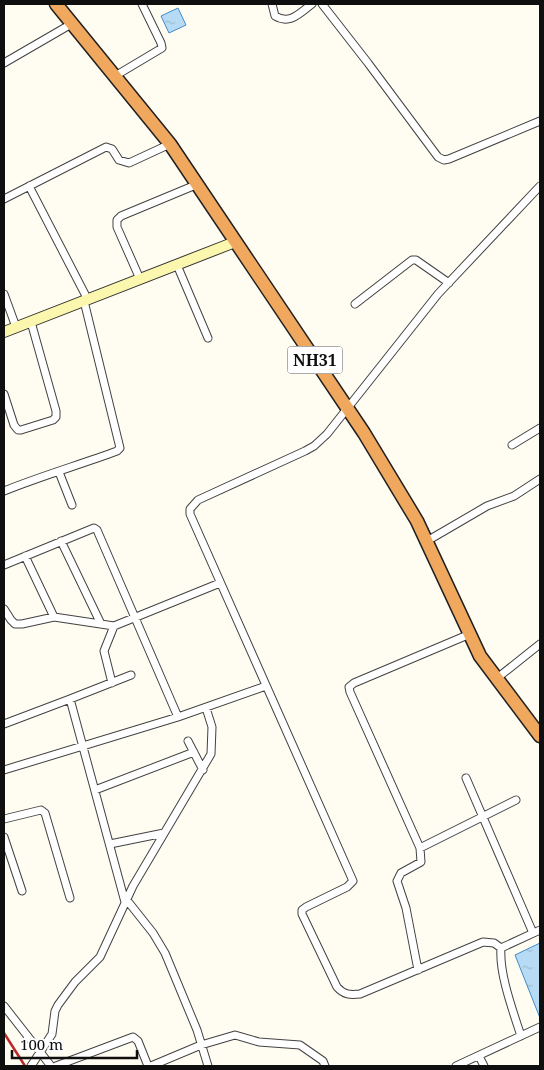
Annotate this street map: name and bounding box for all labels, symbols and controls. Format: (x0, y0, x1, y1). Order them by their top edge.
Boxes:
road number: NH31 (288, 346, 342, 374)
scale bar (12, 1028, 138, 1060)
text: 100 m (20, 1034, 63, 1054)

